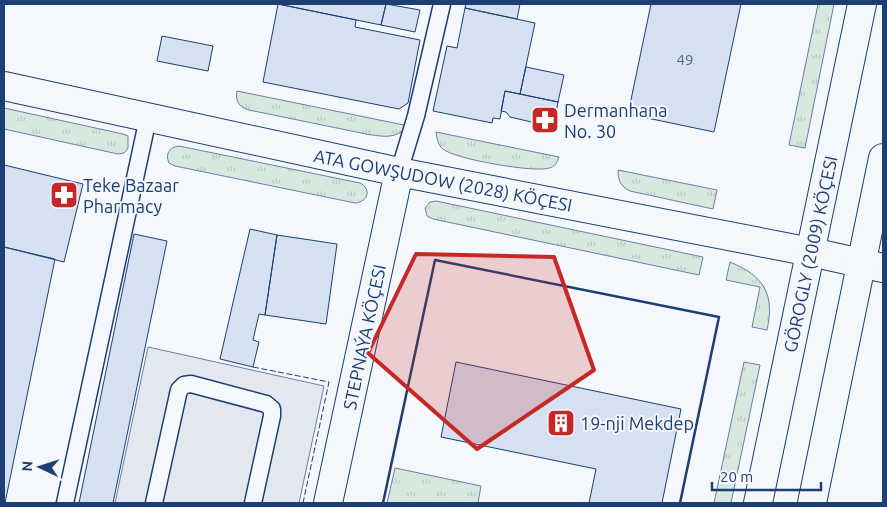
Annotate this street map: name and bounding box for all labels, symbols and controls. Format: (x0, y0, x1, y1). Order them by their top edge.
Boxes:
house number: 49 (677, 51, 693, 68)
place label: Dermanhana No. 30 (564, 100, 668, 141)
pharmacy icon: Dermanhana No. 30 (530, 105, 560, 135)
street label: ATA GOWŞUDOW (2028) KÖÇESI (312, 145, 574, 216)
street label: GÖROGLY (2009) KÖÇESI (779, 154, 842, 354)
place label: Teke Bazaar Pharmacy (83, 175, 179, 216)
pharmacy icon: Teke Bazaar Pharmacy (49, 180, 79, 210)
street label: STEPNAÝA KÖÇESI (338, 262, 389, 412)
building icon: 19-nji Mekdep (546, 408, 576, 438)
place label: 19-nji Mekdep (580, 413, 694, 433)
north arrow (15, 442, 65, 492)
text: N (19, 460, 35, 472)
scale bar (712, 460, 821, 492)
text: 20 m (720, 468, 753, 485)

